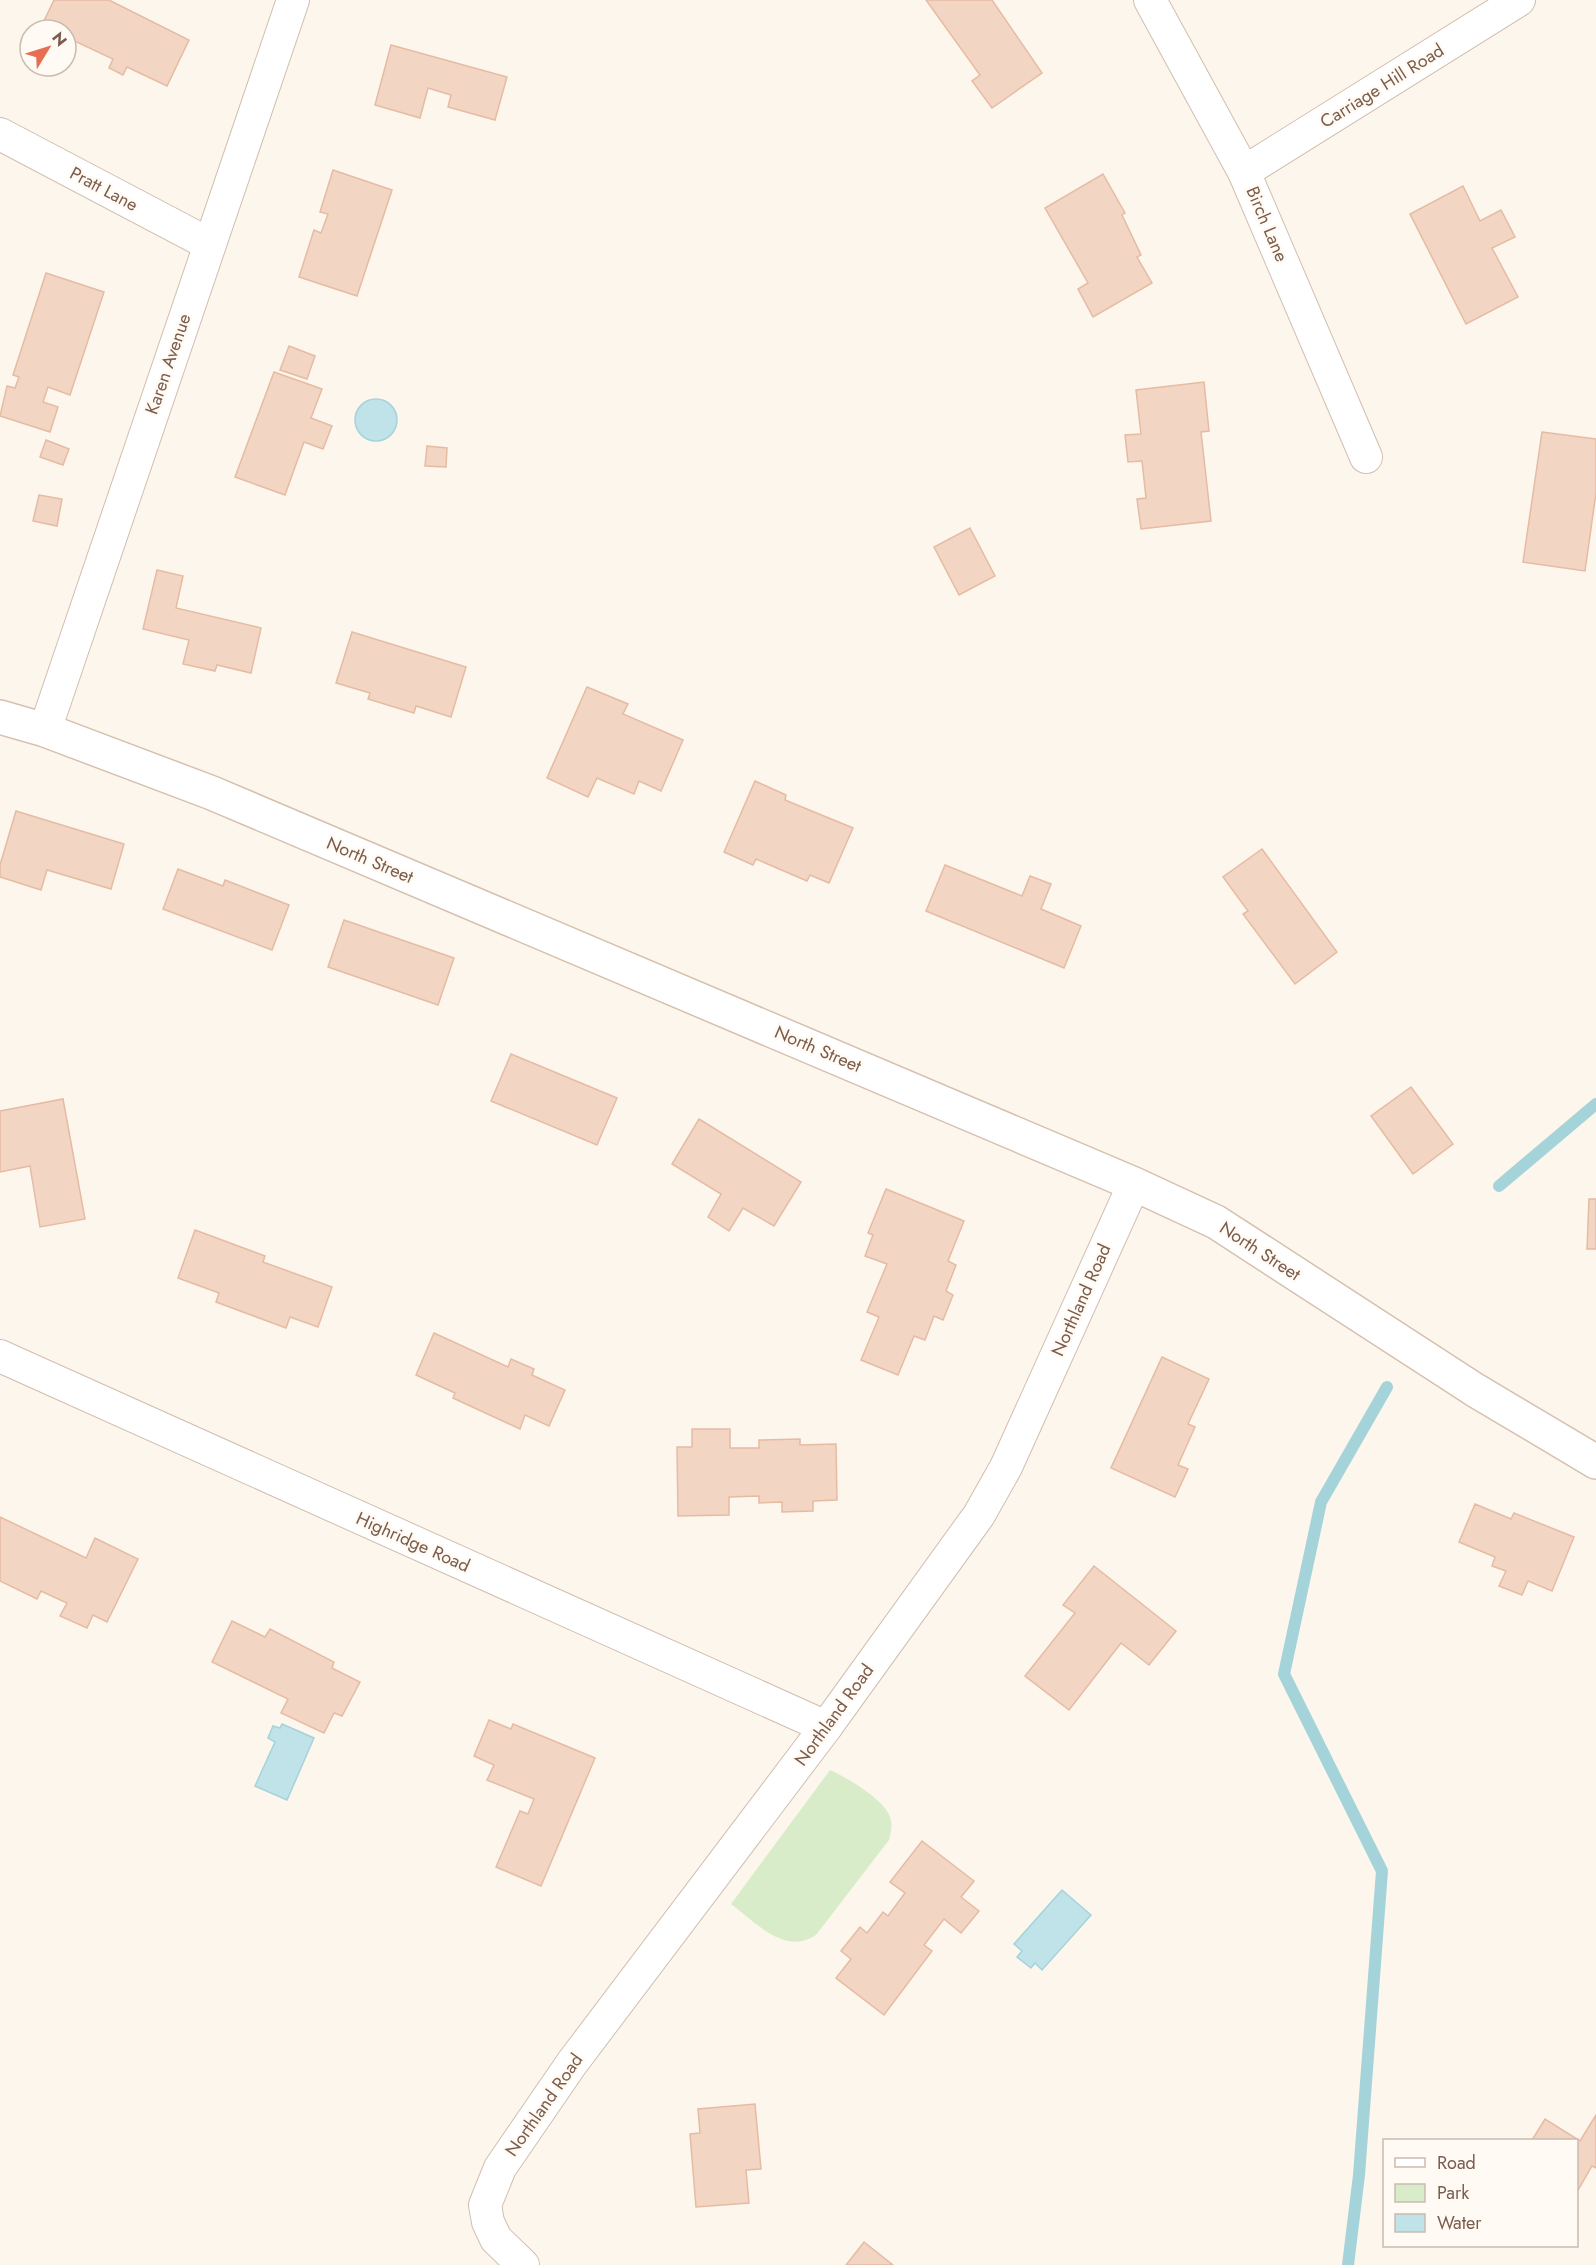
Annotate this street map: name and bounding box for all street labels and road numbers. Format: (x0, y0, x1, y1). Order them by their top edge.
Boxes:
street label: Carriage Hill Road (1315, 37, 1449, 135)
street label: Pratt Lane (65, 160, 143, 218)
street label: Birch Lane (1239, 182, 1295, 266)
street label: Karen Avenue (139, 310, 197, 418)
street label: North Street (323, 830, 418, 890)
street label: North Street (771, 1019, 866, 1079)
street label: North Street (1214, 1215, 1306, 1287)
street label: Northland Road (1045, 1240, 1117, 1360)
street label: Highridge Road (352, 1505, 474, 1579)
street label: Northland Road (788, 1659, 880, 1771)
street label: Northland Road (499, 2048, 589, 2162)

